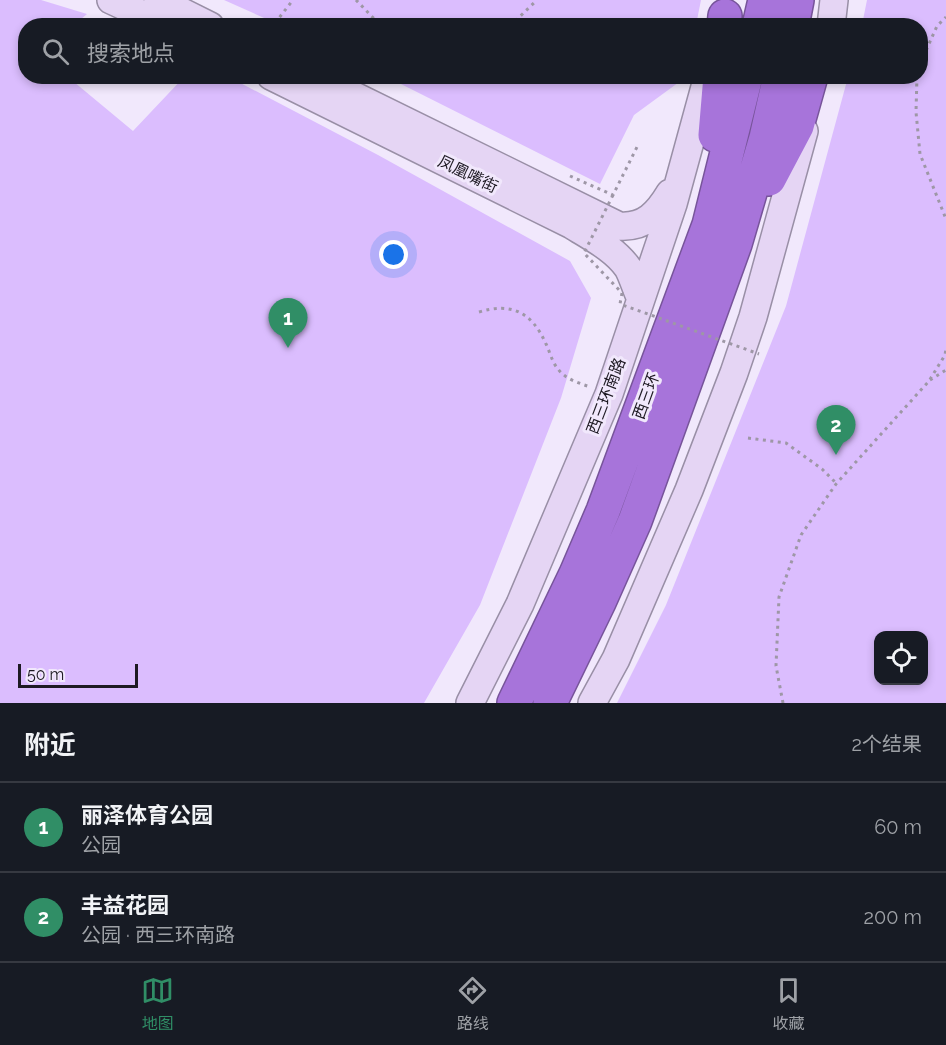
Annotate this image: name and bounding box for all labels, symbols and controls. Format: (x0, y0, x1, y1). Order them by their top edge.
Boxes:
search box (18, 18, 928, 84)
icon: search (39, 35, 72, 68)
text: 搜索地点 (87, 40, 175, 66)
street label: 凤凰嘴街 (435, 151, 501, 197)
your location (379, 240, 408, 269)
pin: 1 (268, 298, 308, 348)
street label: 西三环南路 (583, 355, 629, 437)
street label: 西三环 (629, 370, 663, 422)
pin: 2 (816, 406, 856, 455)
map controls (874, 631, 928, 685)
button: locate (874, 631, 928, 685)
scale bar (18, 661, 138, 688)
text: 50 m (27, 665, 64, 684)
text: 附近 (24, 730, 76, 760)
text: 2个结果 (852, 732, 922, 756)
text: 丽泽体育公园 (81, 802, 213, 828)
text: 1 (39, 815, 48, 839)
text: 60 m (874, 815, 922, 839)
text: 公园 (81, 833, 121, 857)
text: 丰益花园 (81, 892, 169, 918)
text: 2 (38, 905, 49, 929)
text: 200 m (864, 905, 922, 929)
text: 公园 · 西三环南路 (81, 923, 235, 947)
tab: 地图 (141, 974, 174, 1034)
tab: 路线 (456, 974, 489, 1034)
tab: 收藏 (772, 974, 805, 1034)

